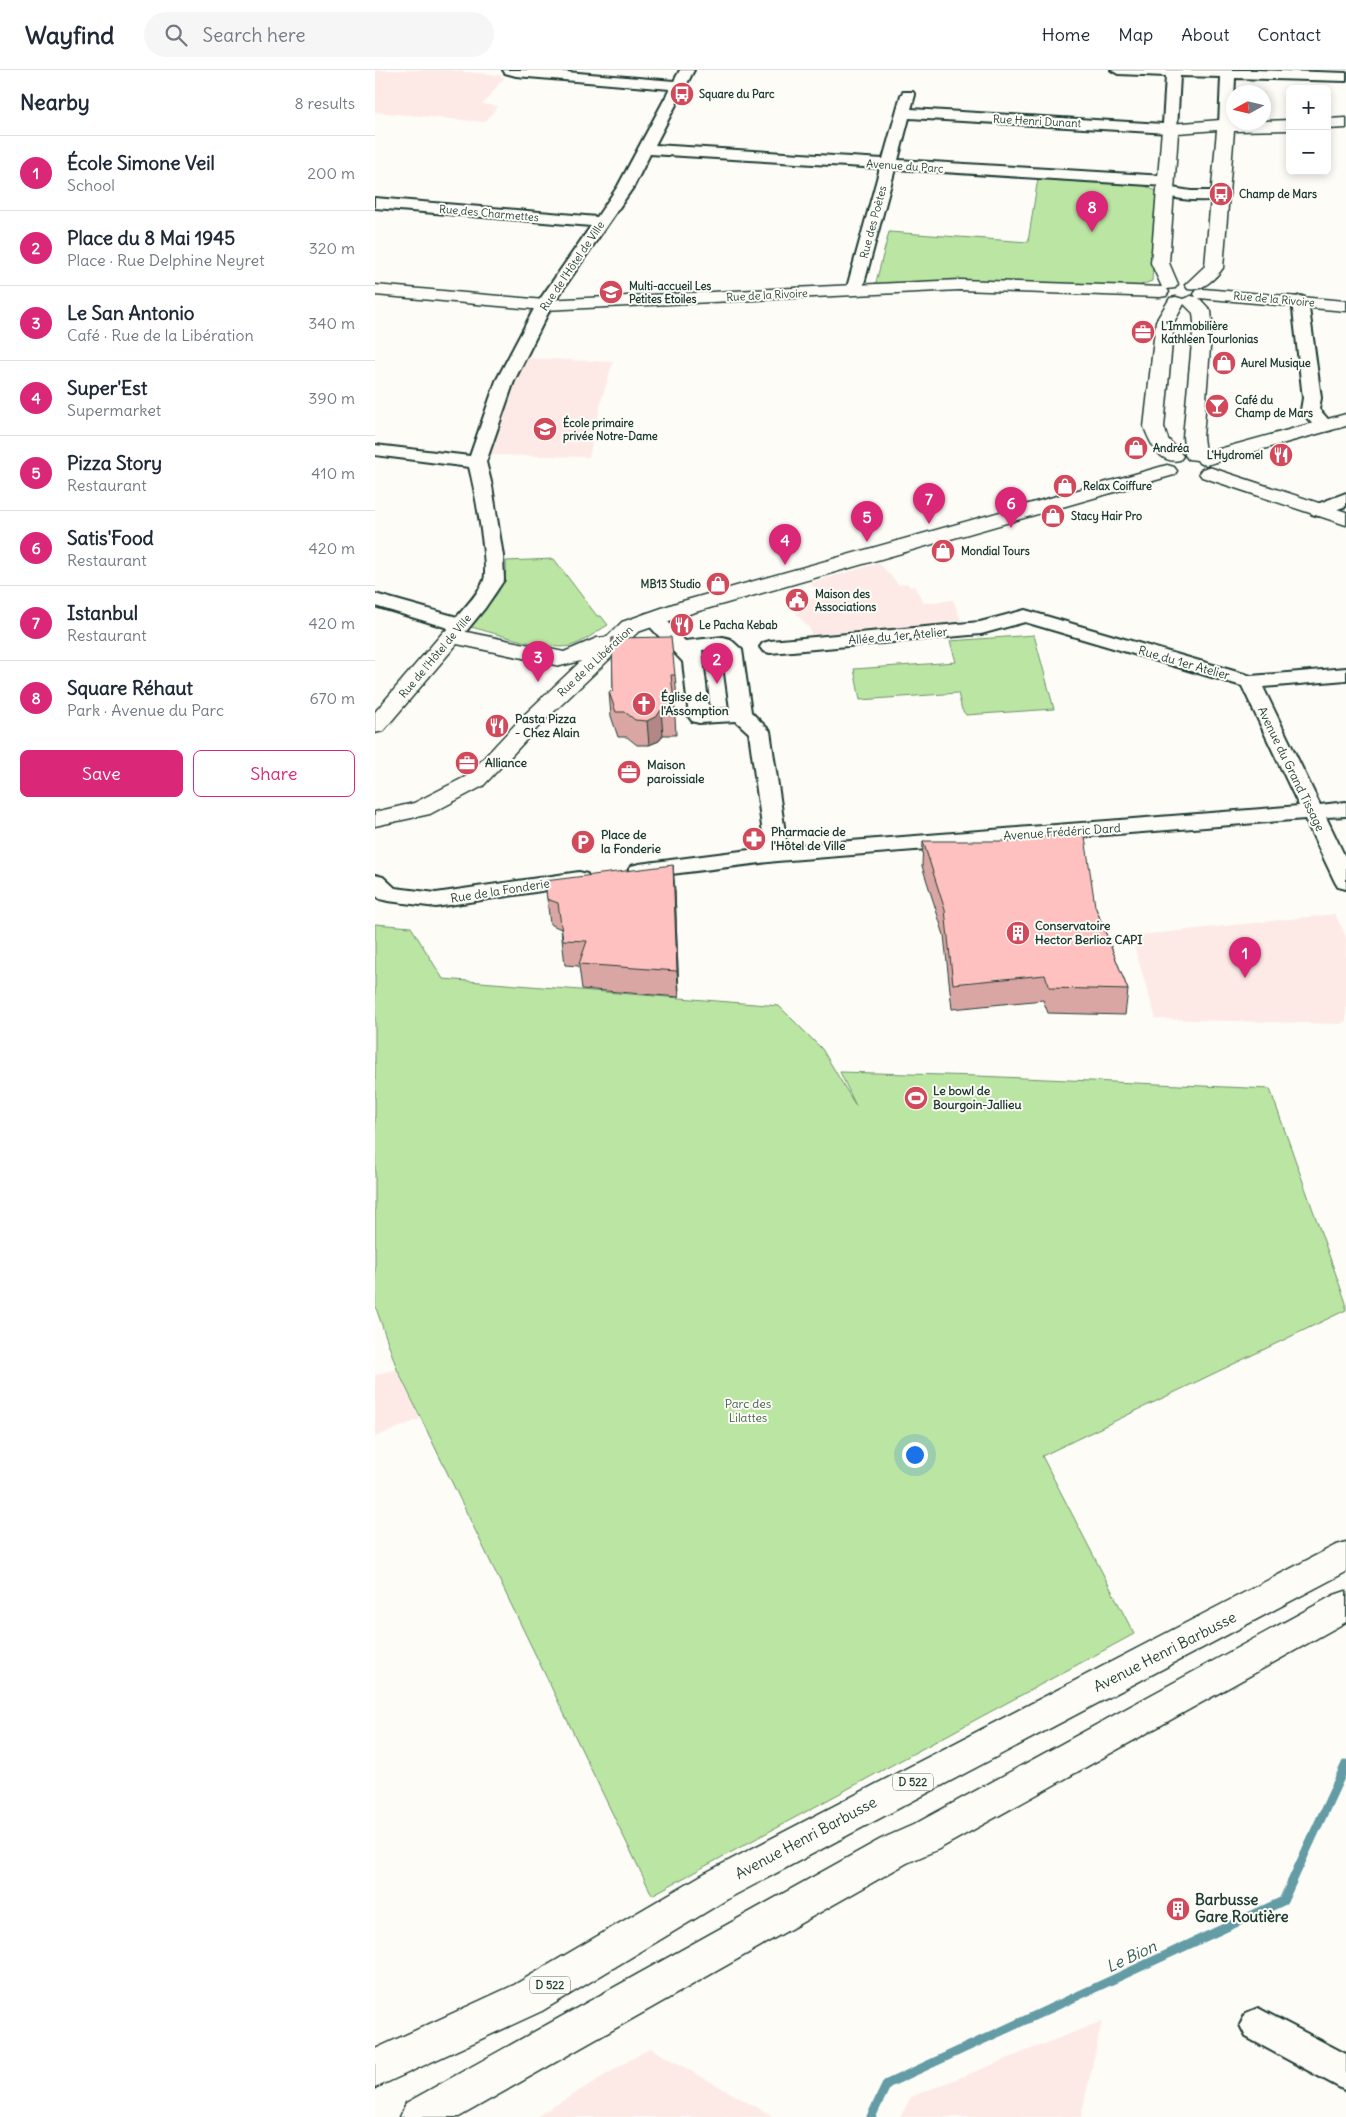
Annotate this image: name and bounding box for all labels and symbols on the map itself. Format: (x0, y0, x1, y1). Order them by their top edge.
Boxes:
bus stop icon: Square du Parc (669, 81, 695, 107)
north arrow (1226, 85, 1271, 130)
place label: Square du Parc (699, 87, 775, 102)
street label: Rue Henri Dunant (992, 112, 1082, 130)
street label: Avenue du Parc (866, 156, 945, 176)
bus stop icon: Champ de Mars (1208, 181, 1234, 207)
street label: Rue des Poètes (857, 184, 889, 260)
place label: Champ de Mars (1239, 187, 1317, 202)
pin: 8 (1076, 191, 1108, 232)
street label: Rue des Charmettes (439, 202, 539, 224)
street label: Rue de l'Hôtel de Ville (537, 218, 607, 313)
school or university icon: Multi-accueil Les Petites Etoiles (598, 279, 624, 305)
place label: Multi-accueil Les Petites Etoiles (629, 279, 711, 306)
street label: Rue de la Rivoire (726, 286, 808, 304)
street label: Rue de la Rivoire (1233, 288, 1315, 310)
office icon: L'Immobilière Kathleen Tourlonias (1130, 319, 1156, 345)
place label: L'Immobilière Kathleen Tourlonias (1161, 319, 1258, 346)
shop icon: Aurel Musique (1211, 350, 1237, 376)
place label: Aurel Musique (1241, 356, 1311, 371)
bar icon: Café du Champ de Mars (1204, 393, 1230, 419)
place label: Café du Champ de Mars (1235, 393, 1313, 421)
place label: École primaire privée Notre-Dame (563, 415, 658, 444)
school or university icon: École primaire privée Notre-Dame (532, 416, 558, 442)
shop icon: Andréa (1123, 435, 1149, 461)
place label: Andréa (1153, 441, 1190, 455)
restaurant icon: L'Hydromel (1268, 442, 1294, 468)
place label: L'Hydromel (1207, 448, 1263, 463)
shop icon: Relax Coiffure (1052, 473, 1078, 499)
place label: Relax Coiffure (1083, 479, 1152, 493)
pin: 7 (913, 483, 945, 524)
pin: 6 (995, 487, 1027, 528)
pin: 5 (851, 501, 883, 542)
shop icon: Stacy Hair Pro (1040, 503, 1066, 529)
place label: Stacy Hair Pro (1071, 509, 1142, 524)
pin: 4 (769, 524, 801, 565)
shop icon: Mondial Tours (930, 538, 956, 564)
place label: Mondial Tours (961, 544, 1030, 558)
shop icon: MB13 Studio (705, 571, 731, 597)
place label: MB13 Studio (641, 577, 701, 591)
public building icon: Maison des Associations (784, 587, 810, 613)
place label: Maison des Associations (815, 587, 876, 614)
street label: Rue de l'Hôtel de Ville (396, 611, 474, 701)
restaurant icon: Le Pacha Kebab (669, 612, 695, 638)
place label: Le Pacha Kebab (699, 618, 778, 632)
street label: Rue de la Libération (554, 622, 636, 700)
street label: Allée du 1er Atelier (848, 624, 948, 647)
pin: 3 (522, 641, 554, 682)
street label: Rue du 1er Atelier (1137, 642, 1232, 683)
pin: 2 (701, 643, 733, 684)
place label: Église de l'Assomption (661, 689, 729, 719)
church icon: Église de l'Assomption (631, 691, 657, 717)
street label: Avenue du Grand Tissage (1255, 704, 1328, 834)
place label: Pasta Pizza - Chez Alain (515, 711, 580, 740)
restaurant icon: Pasta Pizza - Chez Alain (484, 713, 510, 739)
office icon: Alliance (454, 750, 480, 776)
place label: Alliance (485, 755, 527, 770)
place label: Maison paroissiale (647, 757, 705, 787)
office icon: Maison paroissiale (616, 759, 642, 785)
street label: Avenue Frédéric Dard (1003, 820, 1121, 843)
place label: Pharmacie de l'Hôtel de Ville (771, 824, 846, 853)
pharmacy icon: Pharmacie de l'Hôtel de Ville (741, 826, 767, 852)
place label: Place de la Fonderie (601, 827, 661, 856)
parking icon: Place de la Fonderie (570, 829, 596, 855)
street label: Rue de la Fonderie (449, 875, 550, 906)
place label: Conservatoire Hector Berlioz CAPI (1035, 918, 1143, 947)
building icon: Conservatoire Hector Berlioz CAPI (1005, 920, 1031, 946)
pin: 1 (1229, 937, 1261, 978)
place label: Le bowl de Bourgoin-Jallieu (933, 1083, 1021, 1113)
sports icon: Le bowl de Bourgoin-Jallieu (903, 1085, 929, 1111)
park label: Parc des Lilattes (725, 1396, 771, 1425)
your location (902, 1442, 928, 1468)
street label: Avenue Henri Barbusse (1090, 1607, 1239, 1696)
road number: D 522 (893, 1774, 933, 1790)
street label: Avenue Henri Barbusse (732, 1792, 880, 1883)
place label: Barbusse Gare Routière (1195, 1890, 1289, 1926)
building icon: Barbusse Gare Routière (1165, 1896, 1191, 1922)
water label: Le Bion (1103, 1935, 1160, 1976)
road number: D 522 (530, 1976, 570, 1994)

